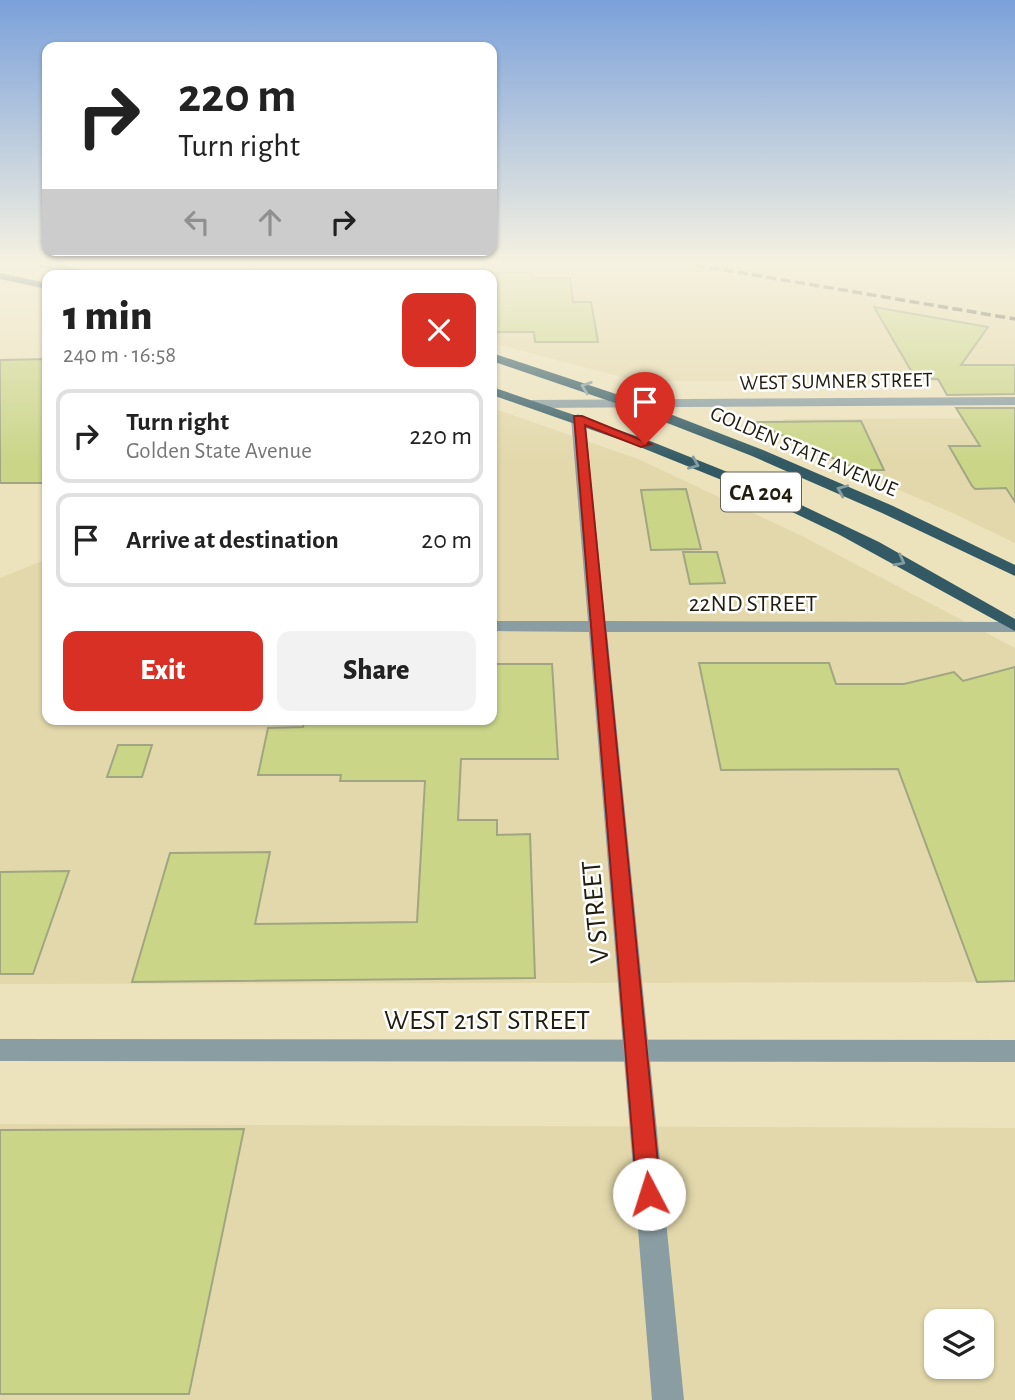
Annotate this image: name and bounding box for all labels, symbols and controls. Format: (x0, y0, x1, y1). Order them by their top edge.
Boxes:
icon: right (63, 70, 154, 161)
text: 220 m (178, 72, 297, 121)
text: Turn right (178, 130, 300, 162)
icon: left (178, 203, 216, 241)
icon: ahead (251, 203, 289, 241)
icon: right (324, 203, 362, 241)
button: close (402, 293, 476, 367)
text: 1 min (63, 295, 152, 337)
text: 240 m · 16:58 (63, 344, 176, 367)
street label: WEST SUMNER STREET (739, 369, 933, 394)
pin (615, 372, 675, 444)
one-way arrow (580, 381, 592, 395)
icon: arrive (626, 383, 664, 421)
street label: GOLDEN STATE AVENUE (707, 403, 900, 500)
text: Turn right (126, 409, 229, 435)
icon: right (67, 417, 105, 455)
text: 220 m (410, 423, 472, 449)
text: Golden State Avenue (126, 440, 312, 463)
one-way arrow (687, 455, 699, 469)
road number: CA 204 (721, 472, 801, 512)
one-way arrow (837, 484, 849, 498)
icon: arrive (67, 521, 105, 559)
text: Arrive at destination (126, 527, 339, 553)
text: 20 m (421, 527, 472, 553)
one-way arrow (893, 553, 905, 566)
street label: 22ND STREET (689, 592, 818, 616)
button: Exit (63, 631, 263, 711)
button: Share (277, 631, 476, 711)
street label: V STREET (578, 859, 614, 964)
street label: WEST 21ST STREET (384, 1007, 590, 1035)
position arrow (612, 1157, 686, 1231)
map controls (924, 1309, 994, 1379)
button: layers (924, 1309, 994, 1379)

